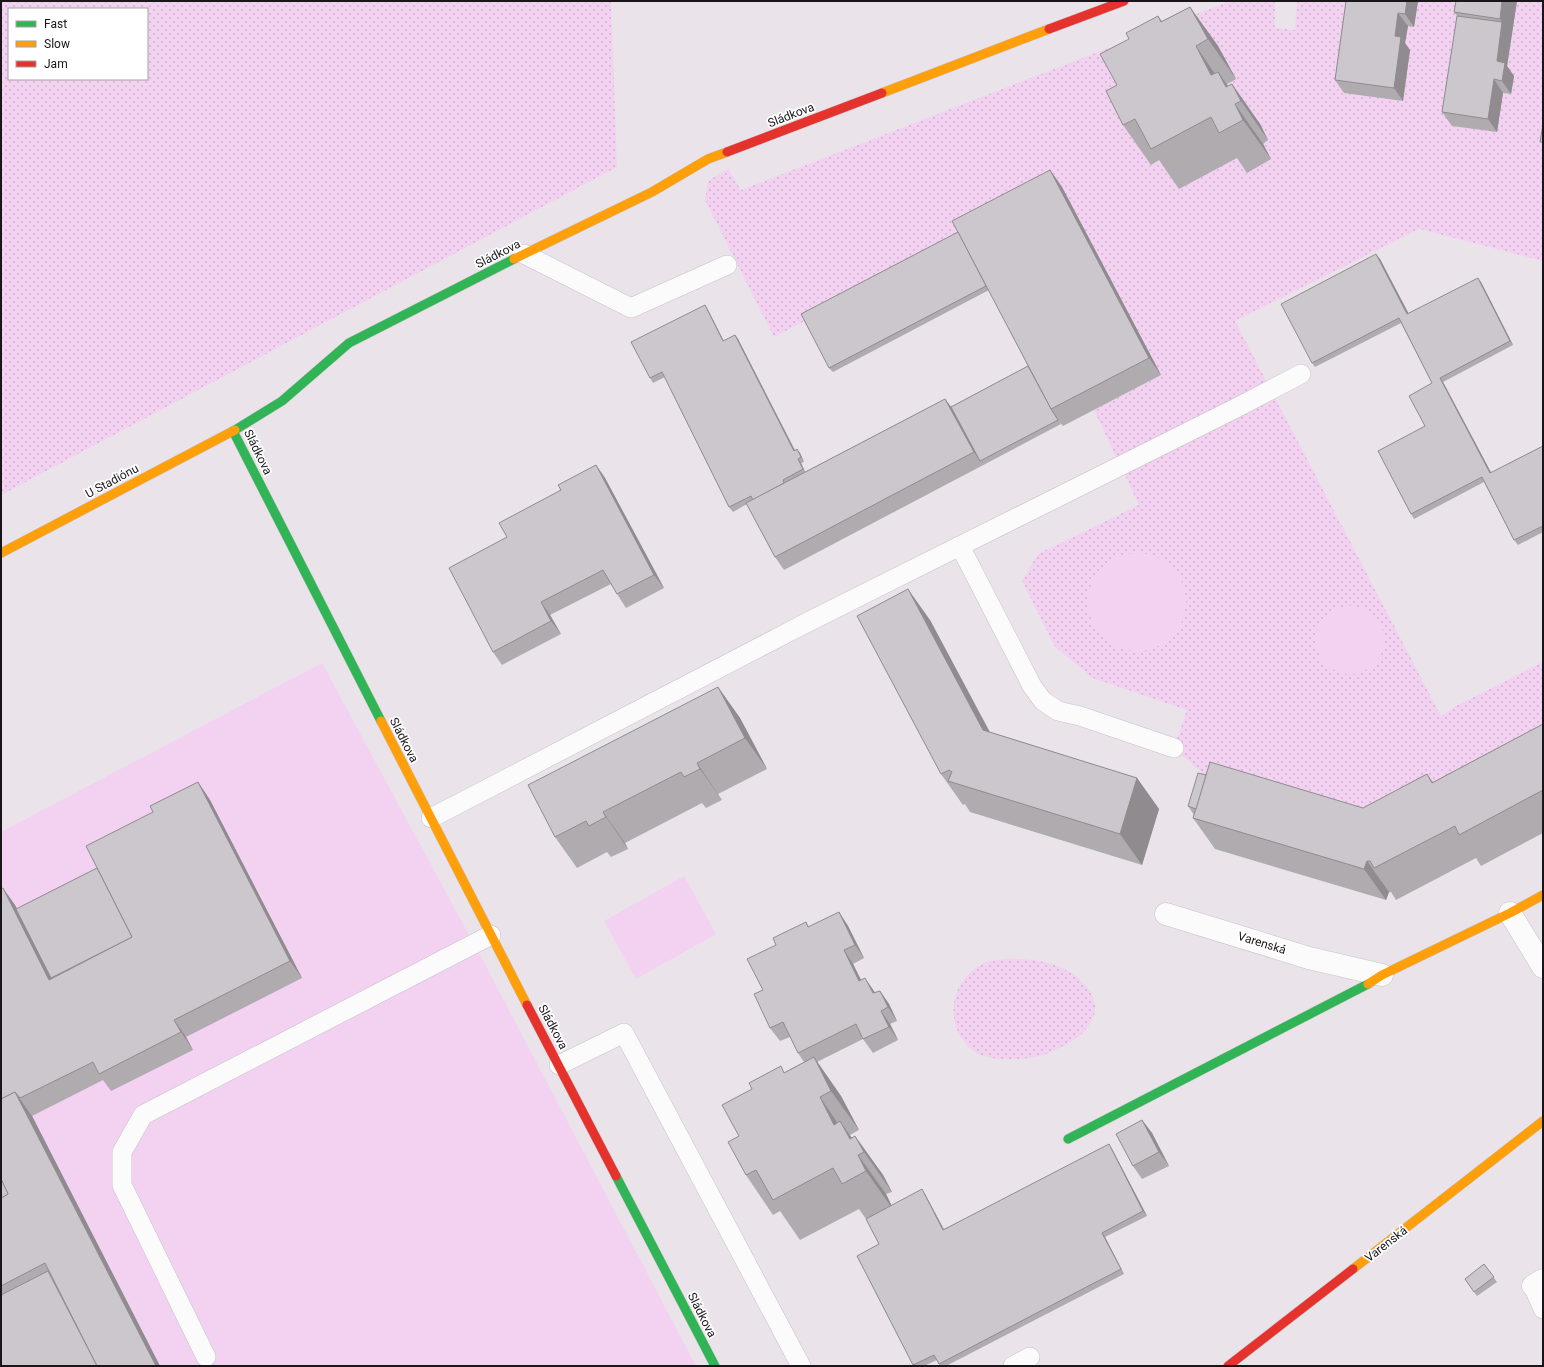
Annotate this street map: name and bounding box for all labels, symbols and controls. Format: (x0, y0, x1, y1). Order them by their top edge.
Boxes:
legend (8, 8, 148, 80)
text: Fast (44, 17, 67, 31)
text: Slow (44, 37, 70, 51)
text: Jam (44, 57, 68, 71)
street label: Sládkova (766, 100, 816, 130)
street label: Sládkova (473, 237, 523, 271)
street label: Sládkova (241, 427, 275, 477)
street label: U Stadiónu (83, 461, 141, 501)
street label: Sládkova (387, 715, 421, 765)
street label: Varenská (1236, 929, 1288, 957)
street label: Sládkova (535, 1002, 571, 1052)
street label: Varenská (1362, 1223, 1410, 1265)
street label: Sládkova (685, 1290, 719, 1340)

